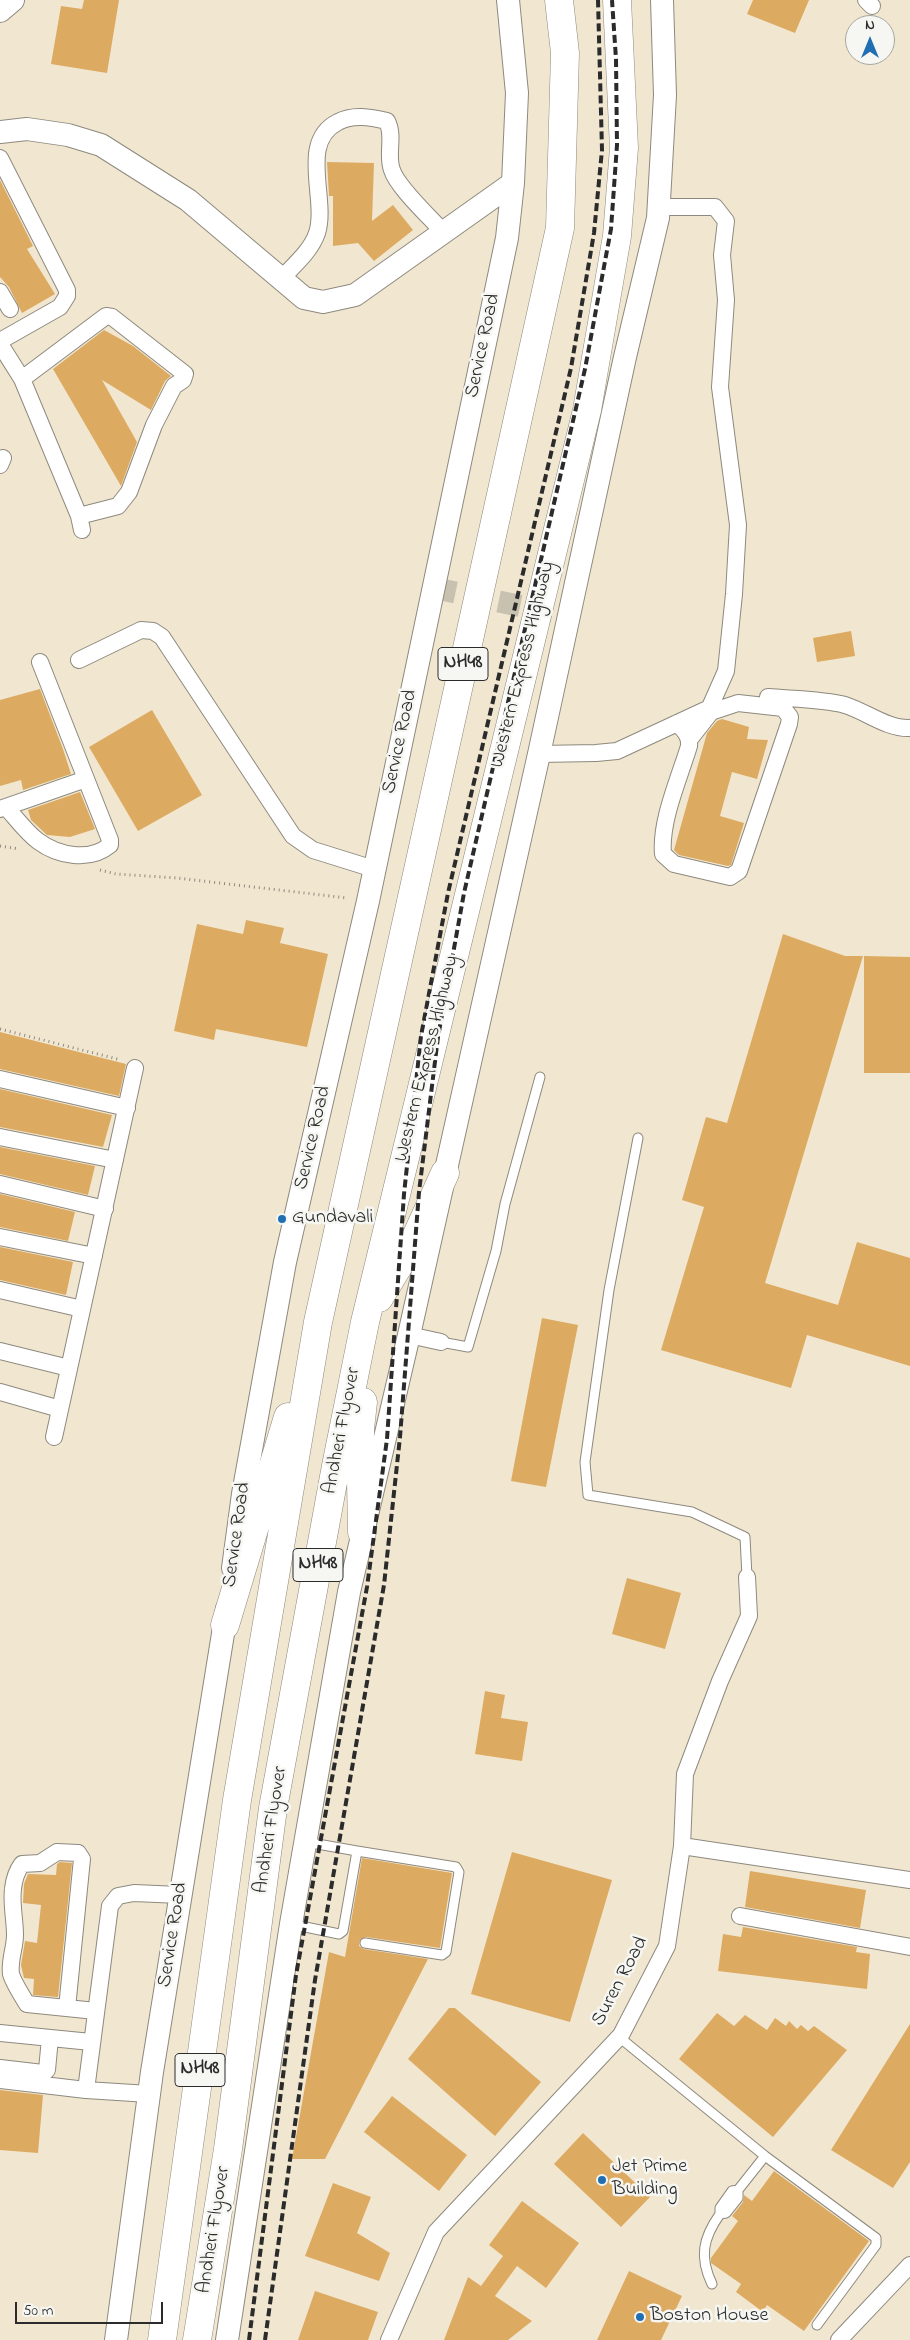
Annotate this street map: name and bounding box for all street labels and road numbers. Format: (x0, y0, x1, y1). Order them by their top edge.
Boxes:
street label: Service Road (461, 292, 507, 400)
street label: Western Express Highway (487, 559, 561, 771)
road number: NH48 (438, 648, 488, 681)
street label: Service Road (378, 688, 424, 796)
street label: Western Express Highway (391, 953, 465, 1165)
street label: Service Road (290, 1084, 338, 1192)
street label: Andheri Flyover (319, 1366, 367, 1496)
street label: Service Road (219, 1481, 257, 1589)
road number: NH48 (293, 1548, 343, 1582)
street label: Andheri Flyover (250, 1765, 294, 1895)
street label: Service Road (154, 1881, 194, 1989)
street label: Suren Road (587, 1933, 655, 2031)
road number: NH48 (175, 2054, 225, 2086)
street label: Andheri Flyover (193, 2165, 237, 2295)

